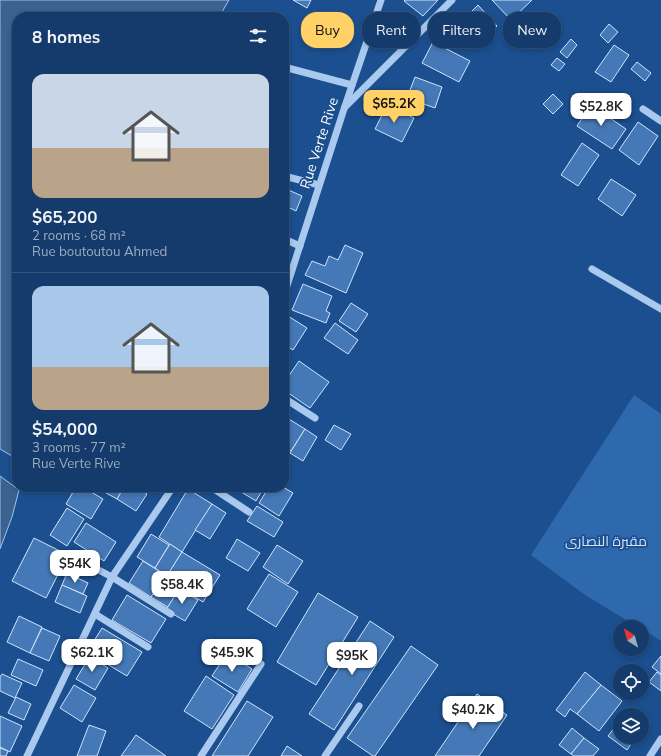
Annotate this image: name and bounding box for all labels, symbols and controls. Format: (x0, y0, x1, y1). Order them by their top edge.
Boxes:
chip: Buy (301, 12, 354, 48)
chip: Rent (362, 12, 420, 48)
chip: Filters (428, 12, 495, 48)
chip: New (503, 12, 561, 48)
icon: filters (247, 25, 269, 47)
text: 8 homes (32, 26, 100, 47)
pin: $65.2K (361, 90, 427, 124)
pin: $52.8K (568, 93, 634, 127)
street label: Rue Verte Rive (296, 95, 342, 191)
text: $65.2K (372, 95, 416, 111)
text: $52.8K (579, 98, 623, 114)
icon: home (115, 100, 187, 172)
text: $65,200 (32, 206, 97, 227)
text: 2 rooms · 68 m² (32, 227, 126, 243)
text: Rue boutoutou Ahmed (32, 243, 167, 259)
icon: home (115, 312, 187, 384)
text: $54,000 (32, 418, 97, 439)
text: 3 rooms · 77 m² (32, 439, 126, 455)
text: Rue Verte Rive (32, 455, 120, 471)
park label: مقبرة النصارى (565, 532, 647, 550)
pin: $54K (51, 550, 99, 584)
text: $54K (59, 555, 91, 571)
pin: $58.4K (149, 571, 215, 605)
text: $58.4K (160, 576, 204, 592)
north arrow (613, 620, 649, 656)
map controls (613, 620, 649, 744)
pin: $62.1K (59, 639, 125, 673)
pin: $45.9K (199, 639, 265, 673)
pin: $95K (328, 642, 376, 676)
text: $62.1K (70, 644, 114, 660)
text: $45.9K (210, 644, 254, 660)
text: $95K (336, 647, 368, 663)
button: locate (613, 664, 649, 700)
pin: $40.2K (440, 696, 506, 730)
text: $40.2K (451, 701, 495, 717)
button: layers (613, 708, 649, 744)

